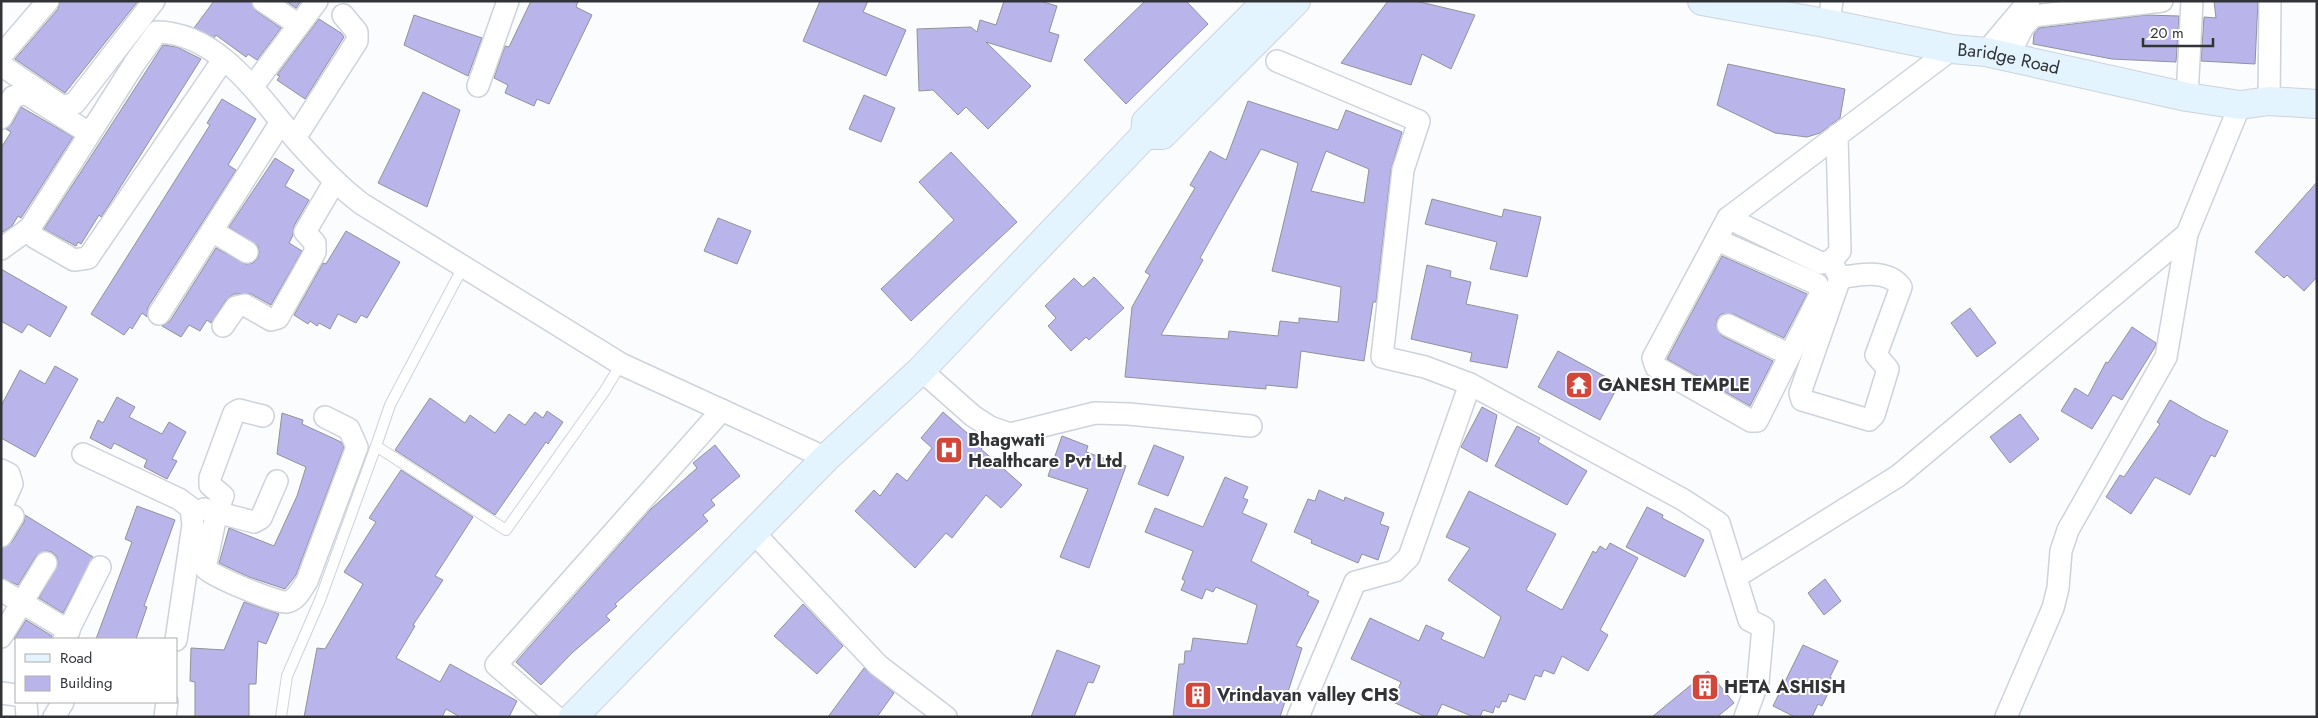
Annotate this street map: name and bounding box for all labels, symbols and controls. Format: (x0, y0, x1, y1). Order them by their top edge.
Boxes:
scale bar (2143, 15, 2213, 47)
text: 20 m (2150, 22, 2184, 44)
street label: Baridge Road (1956, 37, 2062, 81)
temple icon: GANESH TEMPLE (1564, 370, 1594, 400)
place label: GANESH TEMPLE (1598, 372, 1750, 398)
place label: Bhagwati Healthcare Pvt Ltd (968, 427, 1123, 474)
hospital icon: Bhagwati Healthcare Pvt Ltd (934, 435, 964, 465)
legend (15, 638, 178, 703)
text: Road (60, 647, 92, 669)
text: Building (60, 672, 112, 694)
building icon: HETA ASHISH (1690, 672, 1720, 702)
place label: HETA ASHISH (1724, 674, 1846, 700)
building icon: Vrindavan valley CHS (1183, 680, 1213, 710)
place label: Vrindavan valley CHS (1216, 682, 1399, 708)

